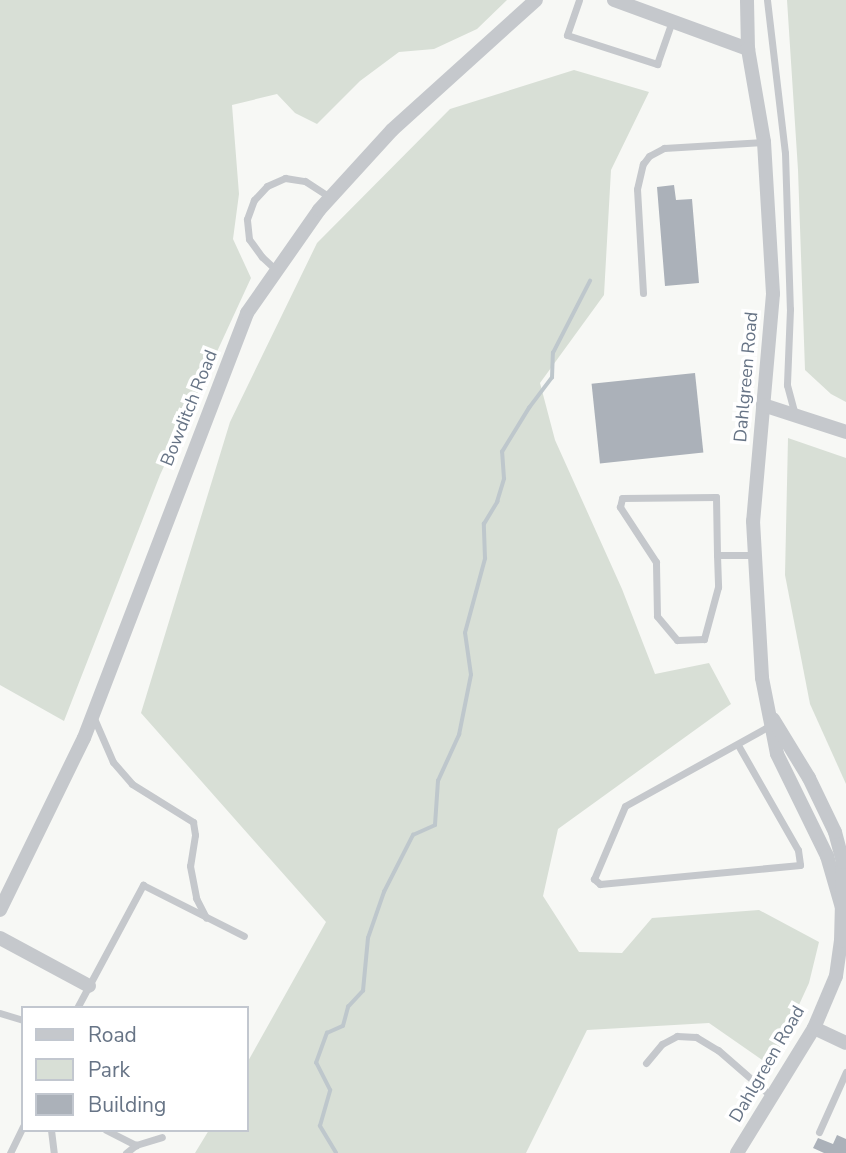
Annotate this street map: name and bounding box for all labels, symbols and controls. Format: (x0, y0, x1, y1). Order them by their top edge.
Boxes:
street label: Dahlgreen Road (730, 311, 762, 443)
street label: Bowditch Road (156, 347, 222, 469)
street label: Dahlgreen Road (725, 1002, 809, 1126)
legend (21, 1006, 248, 1132)
text: Road (88, 1021, 137, 1049)
text: Park (88, 1056, 130, 1084)
text: Building (88, 1091, 166, 1119)

